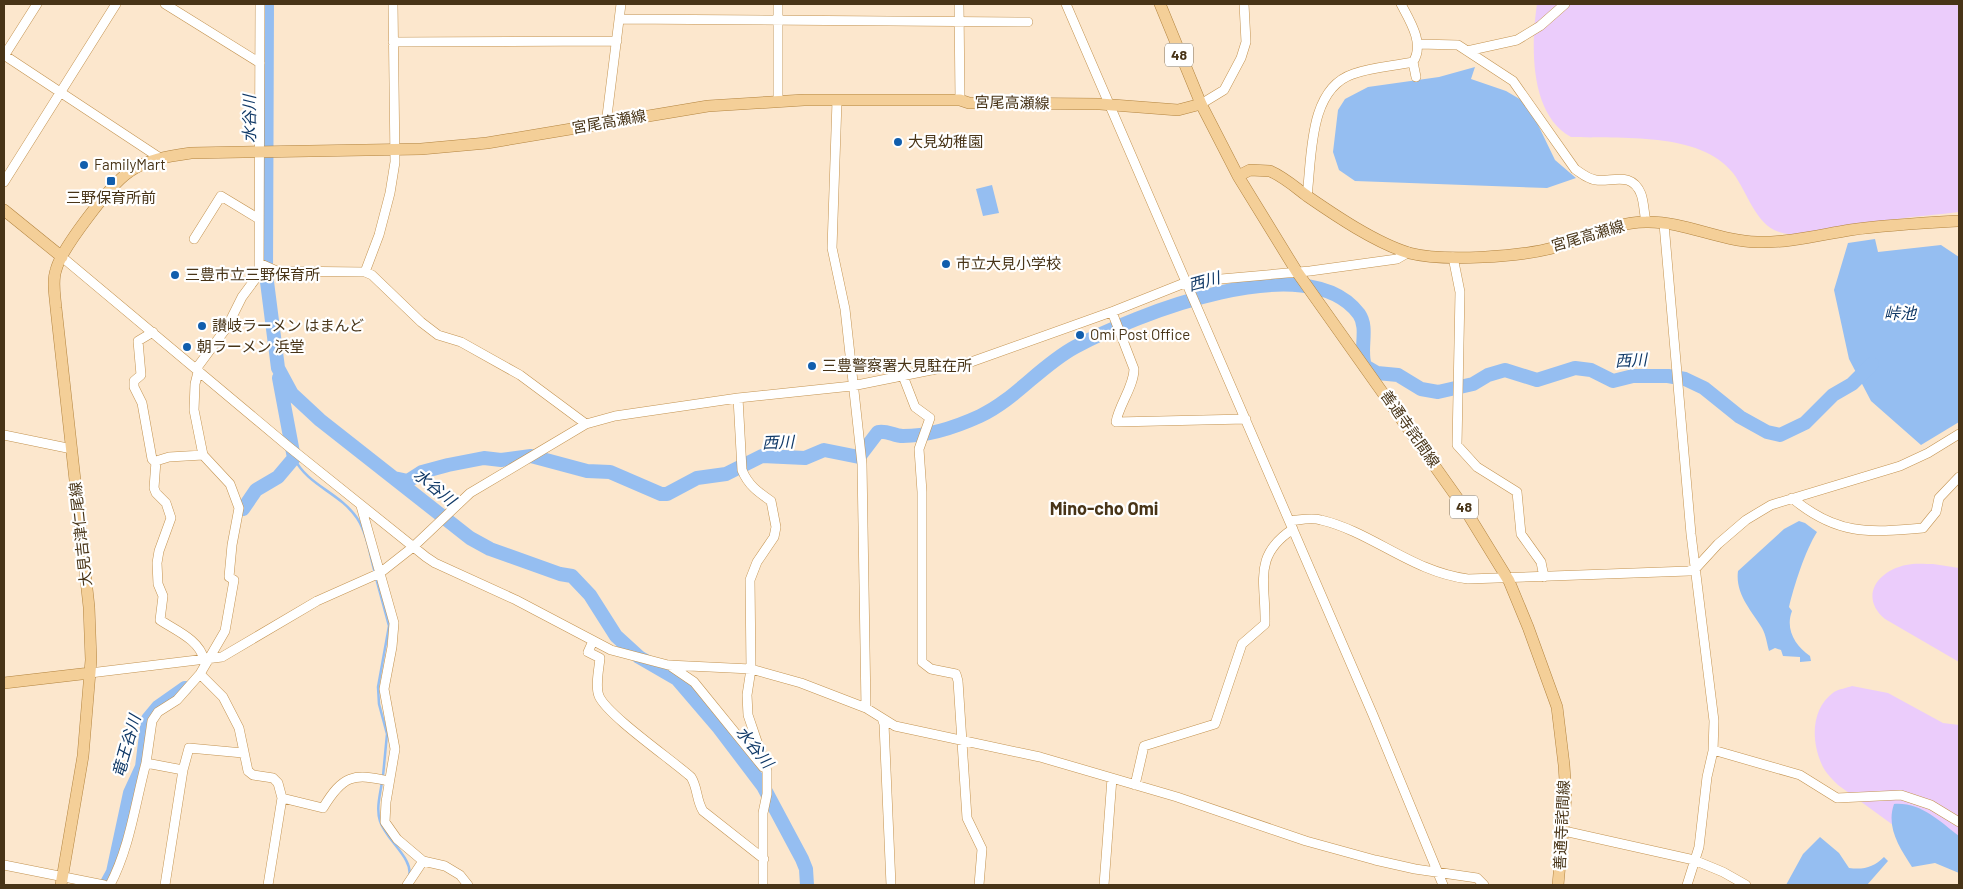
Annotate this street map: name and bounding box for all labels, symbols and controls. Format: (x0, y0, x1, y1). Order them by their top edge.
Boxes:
road number: 48 (1165, 44, 1193, 66)
street label: 宮尾高瀬線 (974, 92, 1050, 112)
water label: 水谷川 (239, 93, 258, 143)
street label: 宮尾高瀬線 (570, 106, 647, 136)
place label: 大見幼稚園 (908, 132, 983, 150)
marker: 大見幼稚園 (892, 136, 904, 148)
place label: FamilyMart (94, 155, 166, 173)
marker: FamilyMart (78, 159, 90, 171)
marker: 三野保育所前 (105, 175, 117, 187)
place label: 三野保育所前 (66, 188, 156, 206)
street label: 宮尾高瀬線 (1549, 216, 1626, 254)
place label: 市立大見小学校 (956, 254, 1061, 272)
marker: 市立大見小学校 (940, 258, 952, 270)
place label: 三豊市立三野保育所 (185, 265, 320, 283)
water label: 西川 (1186, 267, 1224, 294)
marker: 三豊市立三野保育所 (169, 269, 181, 281)
water label: 峠池 (1884, 303, 1918, 322)
place label: 讃岐ラーメン はまんど (212, 316, 364, 334)
marker: 讃岐ラーメン はまんど (196, 320, 208, 332)
place label: Omi Post Office (1090, 325, 1190, 343)
marker: Omi Post Office (1074, 329, 1086, 341)
place label: 朝ラーメン 浜堂 (197, 337, 304, 355)
marker: 朝ラーメン 浜堂 (181, 341, 193, 353)
water label: 西川 (1614, 349, 1649, 370)
place label: 三豊警察署大見駐在所 (822, 356, 972, 374)
marker: 三豊警察署大見駐在所 (806, 360, 818, 372)
street label: 善通寺詫間線 (1378, 386, 1444, 470)
water label: 西川 (762, 431, 796, 452)
water label: 水谷川 (411, 464, 461, 510)
street label: 大見吉津仁尾線 (66, 481, 94, 587)
road number: 48 (1450, 496, 1478, 518)
district label: Mino-cho Omi (1050, 497, 1158, 519)
water label: 竜王谷川 (108, 711, 144, 779)
water label: 水谷川 (733, 722, 779, 773)
street label: 善通寺詫間線 (1550, 780, 1572, 870)

